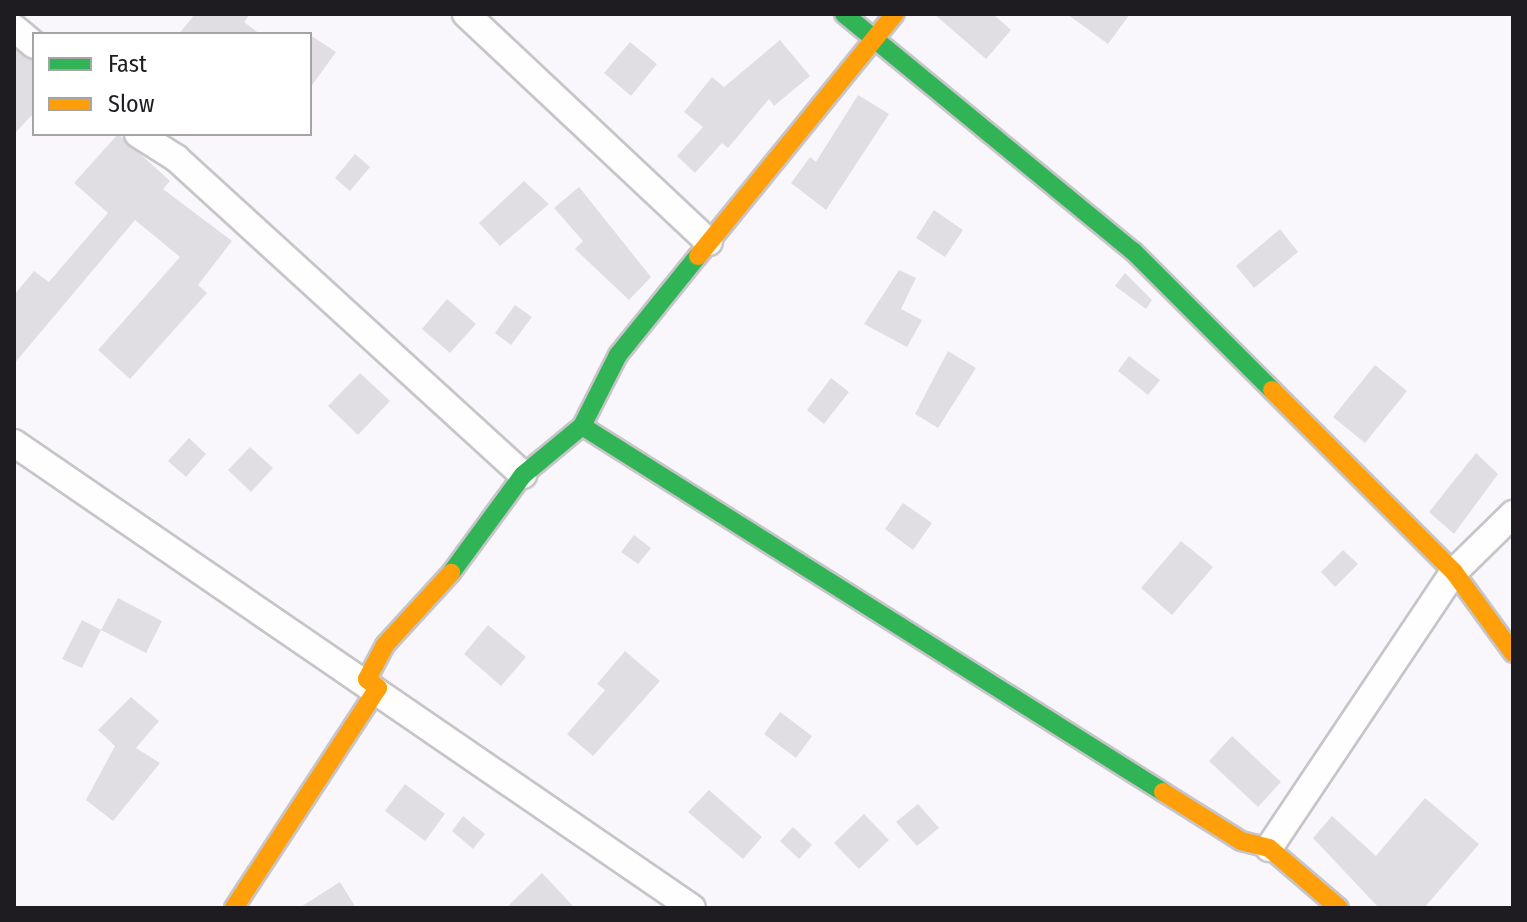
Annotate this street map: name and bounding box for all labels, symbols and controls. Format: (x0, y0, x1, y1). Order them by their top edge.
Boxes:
legend (32, 32, 312, 136)
text: Fast (108, 50, 147, 78)
text: Slow (108, 90, 154, 118)

